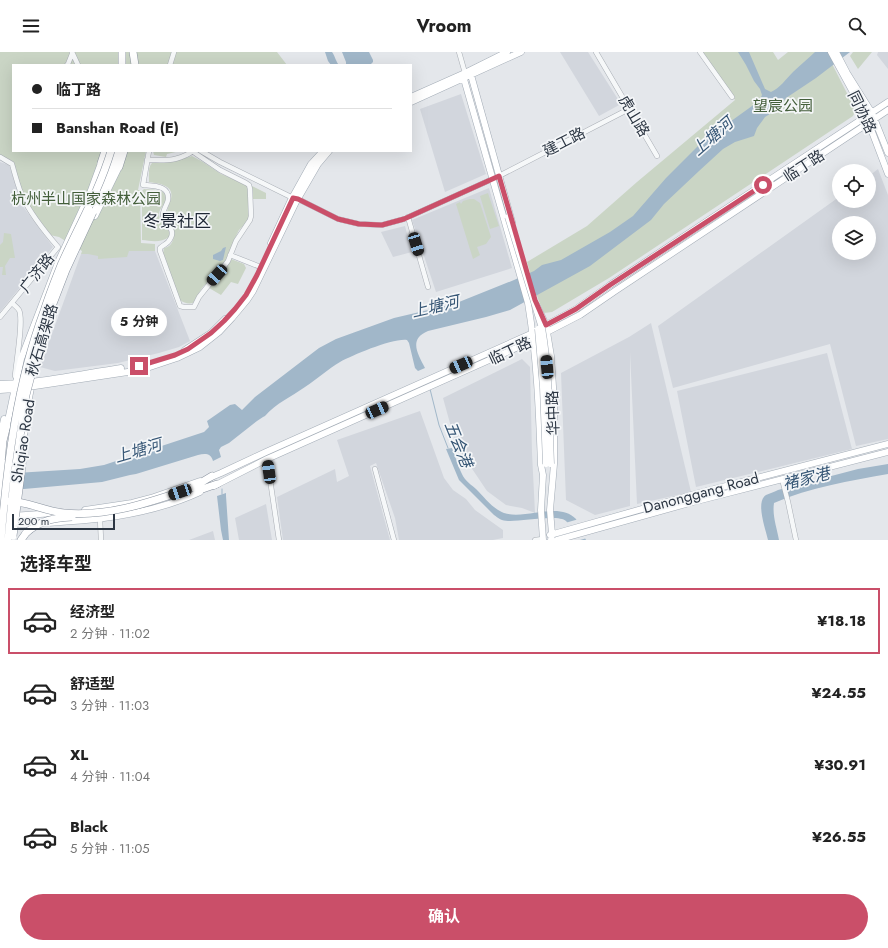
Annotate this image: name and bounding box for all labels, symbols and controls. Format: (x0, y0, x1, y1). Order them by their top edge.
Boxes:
text: Vroom (416, 13, 472, 39)
icon: menu (20, 15, 42, 37)
icon: search (846, 15, 868, 37)
text: 临丁路 (56, 79, 101, 101)
street label: 同协路 (842, 87, 882, 137)
street label: 虎山路 (613, 91, 655, 141)
park label: 望宸公园 (753, 95, 813, 117)
water label: 上塘河 (687, 110, 740, 161)
text: Banshan Road (E) (56, 117, 179, 139)
street label: 建工路 (539, 122, 589, 162)
street label: 临丁路 (779, 145, 829, 187)
map controls (832, 164, 876, 260)
button: locate (832, 164, 876, 208)
route start (754, 176, 772, 194)
park label: 杭州半山国家森林公园 (11, 188, 161, 210)
district label: 冬景社区 (143, 209, 211, 233)
button: layers (832, 216, 876, 260)
car (407, 231, 425, 257)
street label: 广济路 (14, 249, 60, 297)
car (205, 262, 229, 288)
water label: 上塘河 (409, 289, 464, 323)
street label: 秋石高架路 (21, 301, 63, 379)
callout: 5 分钟 (111, 308, 167, 336)
text: 5 分钟 (120, 312, 158, 331)
street label: 临丁路 (485, 332, 535, 370)
car (448, 355, 474, 375)
car (540, 355, 554, 379)
route end (130, 357, 148, 375)
street label: 华中路 (541, 390, 565, 436)
street label: Shiqiao Road (6, 397, 40, 485)
car (364, 400, 390, 420)
water label: 五会港 (439, 418, 479, 473)
water label: 上塘河 (112, 432, 167, 468)
car (261, 459, 277, 485)
water label: 褚家港 (780, 461, 834, 495)
street label: Danonggang Road (641, 467, 761, 519)
car (167, 482, 193, 502)
scale bar (12, 512, 115, 531)
text: 200 m (18, 513, 49, 529)
text: 选择车型 (20, 551, 92, 577)
text: 经济型 (70, 601, 115, 623)
icon: car (22, 603, 58, 639)
text: ¥18.18 (817, 610, 866, 632)
text: 2 分钟 · 11:02 (70, 624, 150, 643)
text: 舒适型 (70, 673, 115, 695)
icon: car (22, 675, 58, 711)
text: ¥24.55 (811, 682, 866, 704)
text: 3 分钟 · 11:03 (70, 696, 149, 715)
text: XL (70, 744, 88, 766)
icon: car (22, 747, 58, 783)
text: ¥30.91 (814, 754, 866, 776)
text: 4 分钟 · 11:04 (70, 767, 150, 786)
text: Black (70, 816, 108, 838)
icon: car (22, 819, 58, 855)
text: ¥26.55 (812, 826, 866, 848)
text: 5 分钟 · 11:05 (70, 839, 150, 858)
button: 确认 (20, 894, 868, 940)

